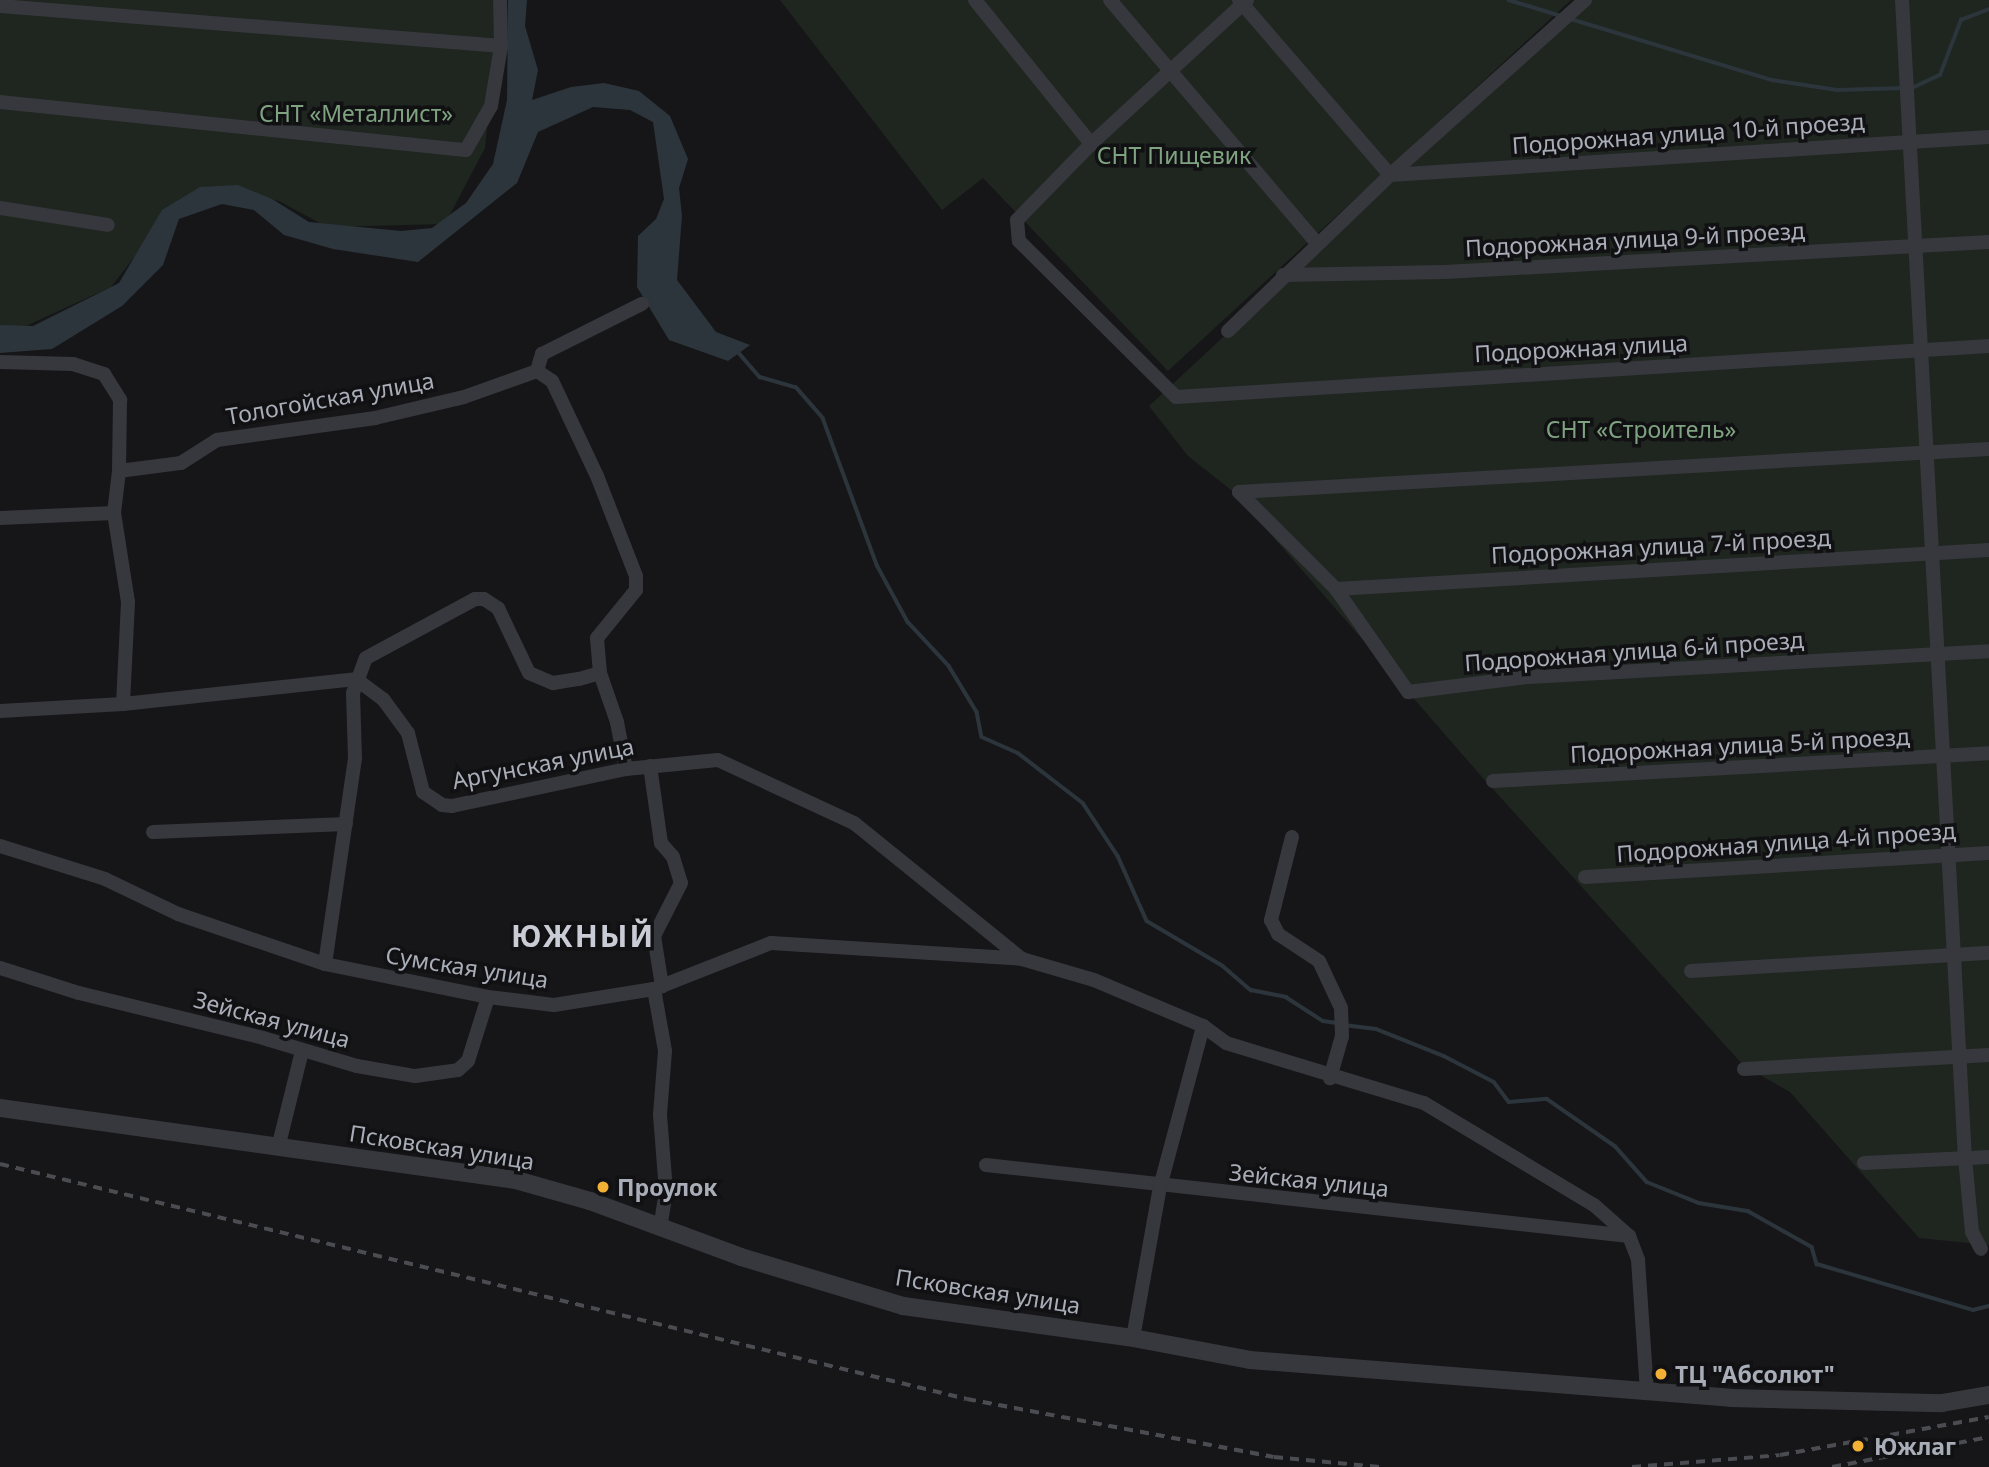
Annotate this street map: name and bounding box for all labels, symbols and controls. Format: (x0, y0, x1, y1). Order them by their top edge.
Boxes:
park label: СНТ «Металлист» (259, 99, 453, 127)
street label: Подорожная улица 10-й проезд (1511, 107, 1865, 159)
park label: СНТ Пищевик (1097, 141, 1251, 169)
street label: Подорожная улица 9-й проезд (1464, 216, 1806, 262)
street label: Подорожная улица (1473, 329, 1689, 367)
street label: Тологойская улица (224, 366, 436, 430)
park label: СНТ «Строитель» (1546, 415, 1736, 443)
street label: Подорожная улица 7-й проезд (1490, 523, 1832, 569)
street label: Подорожная улица 6-й проезд (1463, 625, 1805, 677)
street label: Подорожная улица 5-й проезд (1569, 722, 1911, 768)
street label: Аргунская улица (450, 732, 636, 794)
street label: Подорожная улица 4-й проезд (1615, 816, 1957, 868)
district label: ЮЖНЫЙ (512, 918, 654, 954)
street label: Сумская улица (384, 941, 550, 993)
street label: Зейская улица (191, 985, 353, 1053)
street label: Псковская улица (348, 1119, 536, 1175)
street label: Зейская улица (1228, 1158, 1390, 1202)
place label: Проулок (617, 1173, 717, 1201)
marker: Проулок (595, 1179, 611, 1195)
street label: Псковская улица (894, 1263, 1082, 1319)
place label: ТЦ "Абсолют" (1675, 1360, 1835, 1388)
marker: ТЦ "Абсолют" (1653, 1366, 1669, 1382)
place label: Южлаг (1874, 1432, 1956, 1460)
marker: Южлаг (1848, 1436, 1868, 1456)

